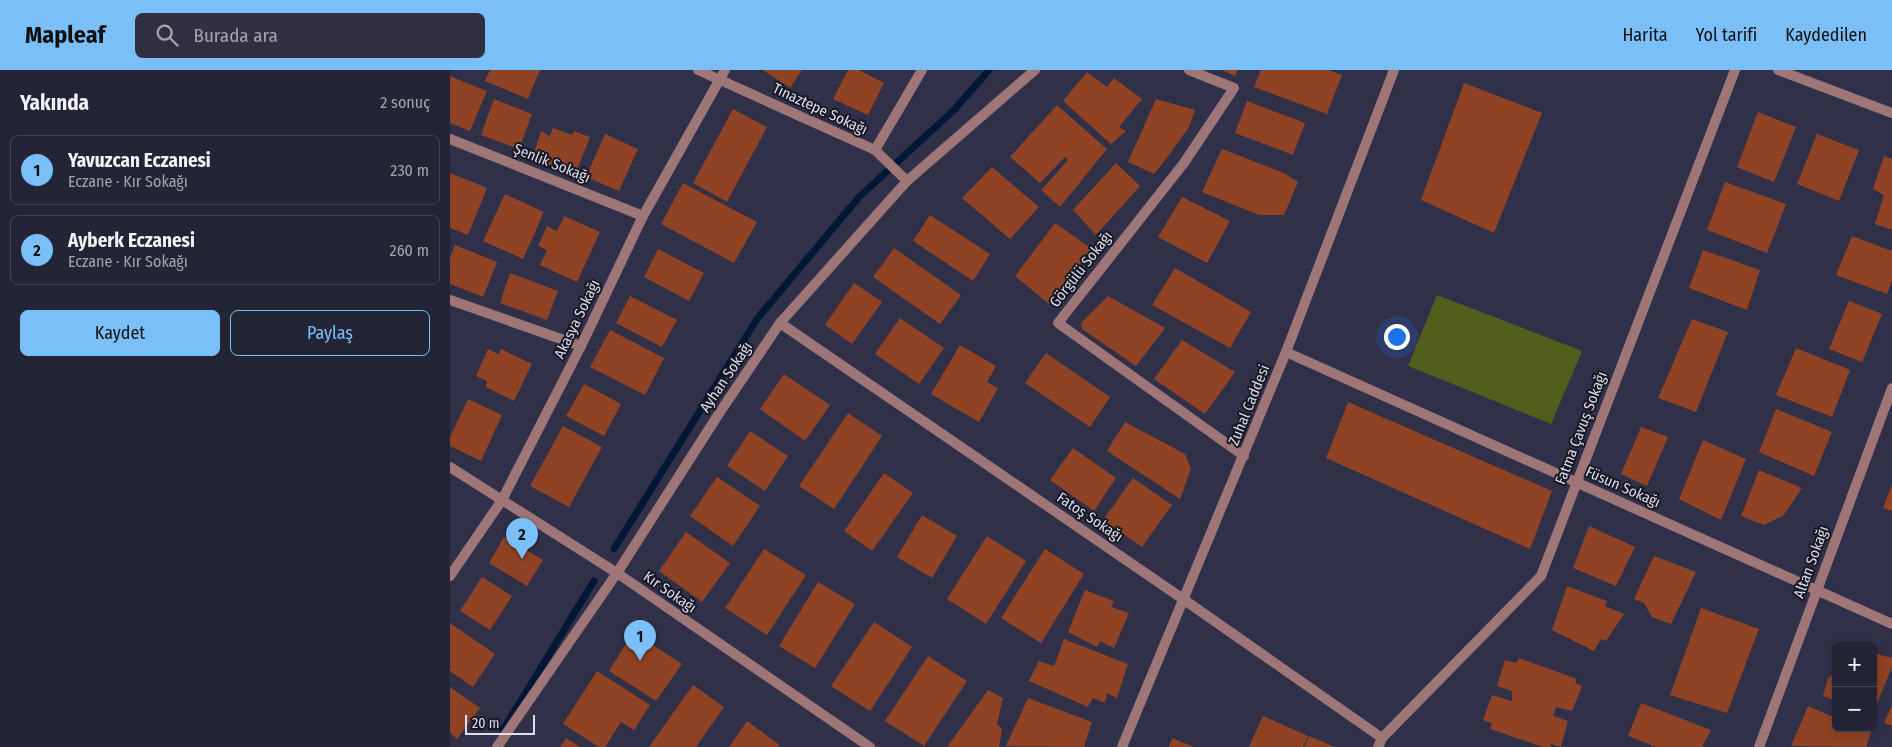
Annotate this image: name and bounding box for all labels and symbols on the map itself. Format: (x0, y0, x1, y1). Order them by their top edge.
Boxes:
street label: Tınaztepe Sokağı (770, 79, 870, 139)
street label: Şenlik Sokağı (511, 139, 593, 187)
street label: Görgülü Sokağı (1046, 227, 1116, 311)
street label: Akasya Sokağı (550, 277, 604, 361)
your location (1384, 324, 1410, 350)
street label: Ayhan Sokağı (696, 338, 756, 416)
street label: Zuhal Caddesi (1225, 362, 1273, 448)
street label: Fatma Çavuş Sokağı (1551, 369, 1611, 487)
street label: Füsun Sokağı (1583, 463, 1663, 511)
street label: Fatoş Sokağı (1054, 488, 1126, 546)
pin: 2 (506, 518, 538, 559)
street label: Altan Sokağı (1790, 523, 1832, 601)
street label: Kır Sokağı (640, 567, 700, 617)
pin: 1 (624, 620, 656, 661)
scale bar (465, 712, 535, 735)

